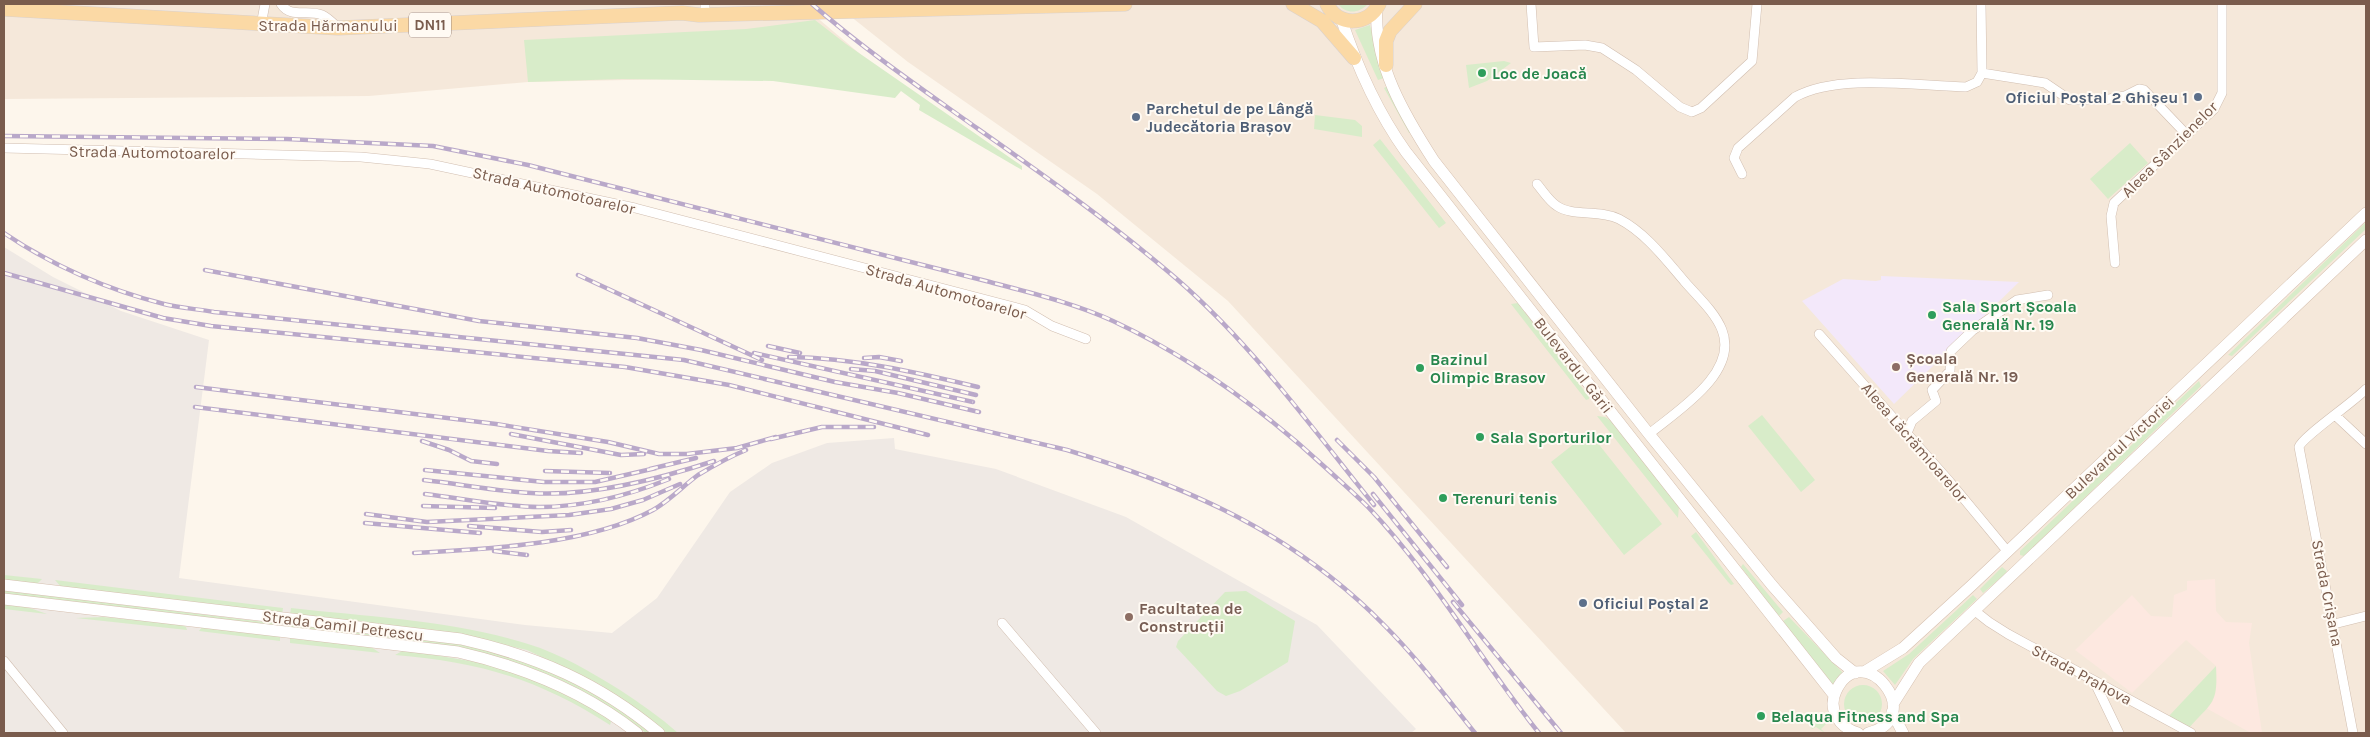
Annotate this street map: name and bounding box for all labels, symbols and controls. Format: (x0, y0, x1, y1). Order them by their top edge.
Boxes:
road number: DN11 (409, 12, 451, 38)
street label: Strada Hărmanului (258, 16, 398, 35)
place label: Loc de Joacă (1492, 64, 1587, 83)
marker: Loc de Joacă (1476, 67, 1488, 79)
place label: Oficiul Poștal 2 Ghișeu 1 (2005, 88, 2188, 107)
marker: Oficiul Poștal 2 Ghișeu 1 (2192, 91, 2204, 103)
street label: Aleea Sânzienelor (2117, 97, 2222, 201)
place label: Parchetul de pe Lângă Judecătoria Brașov (1146, 99, 1314, 136)
marker: Parchetul de pe Lângă Judecătoria Brașov (1130, 111, 1142, 123)
street label: Strada Automotoarelor (69, 142, 236, 163)
street label: Strada Automotoarelor (471, 163, 637, 218)
street label: Strada Automotoarelor (863, 259, 1029, 324)
place label: Sala Sport Școala Generală Nr. 19 (1942, 297, 2077, 334)
marker: Sala Sport Școala Generală Nr. 19 (1926, 309, 1938, 321)
street label: Bulevardul Gării (1530, 313, 1617, 417)
place label: Școala Generală Nr. 19 (1906, 349, 2019, 386)
place label: Bazinul Olimpic Brasov (1430, 350, 1546, 387)
marker: Școala Generală Nr. 19 (1890, 361, 1902, 373)
marker: Bazinul Olimpic Brasov (1414, 362, 1426, 374)
street label: Aleea Lăcrămioarelor (1858, 379, 1972, 506)
street label: Bulevardul Victoriei (2061, 392, 2178, 503)
place label: Sala Sporturilor (1490, 428, 1612, 447)
marker: Sala Sporturilor (1474, 431, 1486, 443)
place label: Terenuri tenis (1453, 489, 1557, 508)
marker: Terenuri tenis (1437, 492, 1449, 504)
street label: Strada Crișana (2308, 538, 2347, 648)
place label: Oficiul Poștal 2 (1593, 594, 1709, 613)
marker: Oficiul Poștal 2 (1577, 597, 1589, 609)
place label: Facultatea de Construcții (1139, 599, 1242, 636)
street label: Strada Camil Petrescu (261, 606, 425, 645)
marker: Facultatea de Construcții (1123, 611, 1135, 623)
street label: Strada Prahova (2028, 640, 2135, 709)
place label: Belaqua Fitness and Spa (1771, 707, 1959, 726)
marker: Belaqua Fitness and Spa (1755, 710, 1767, 722)

